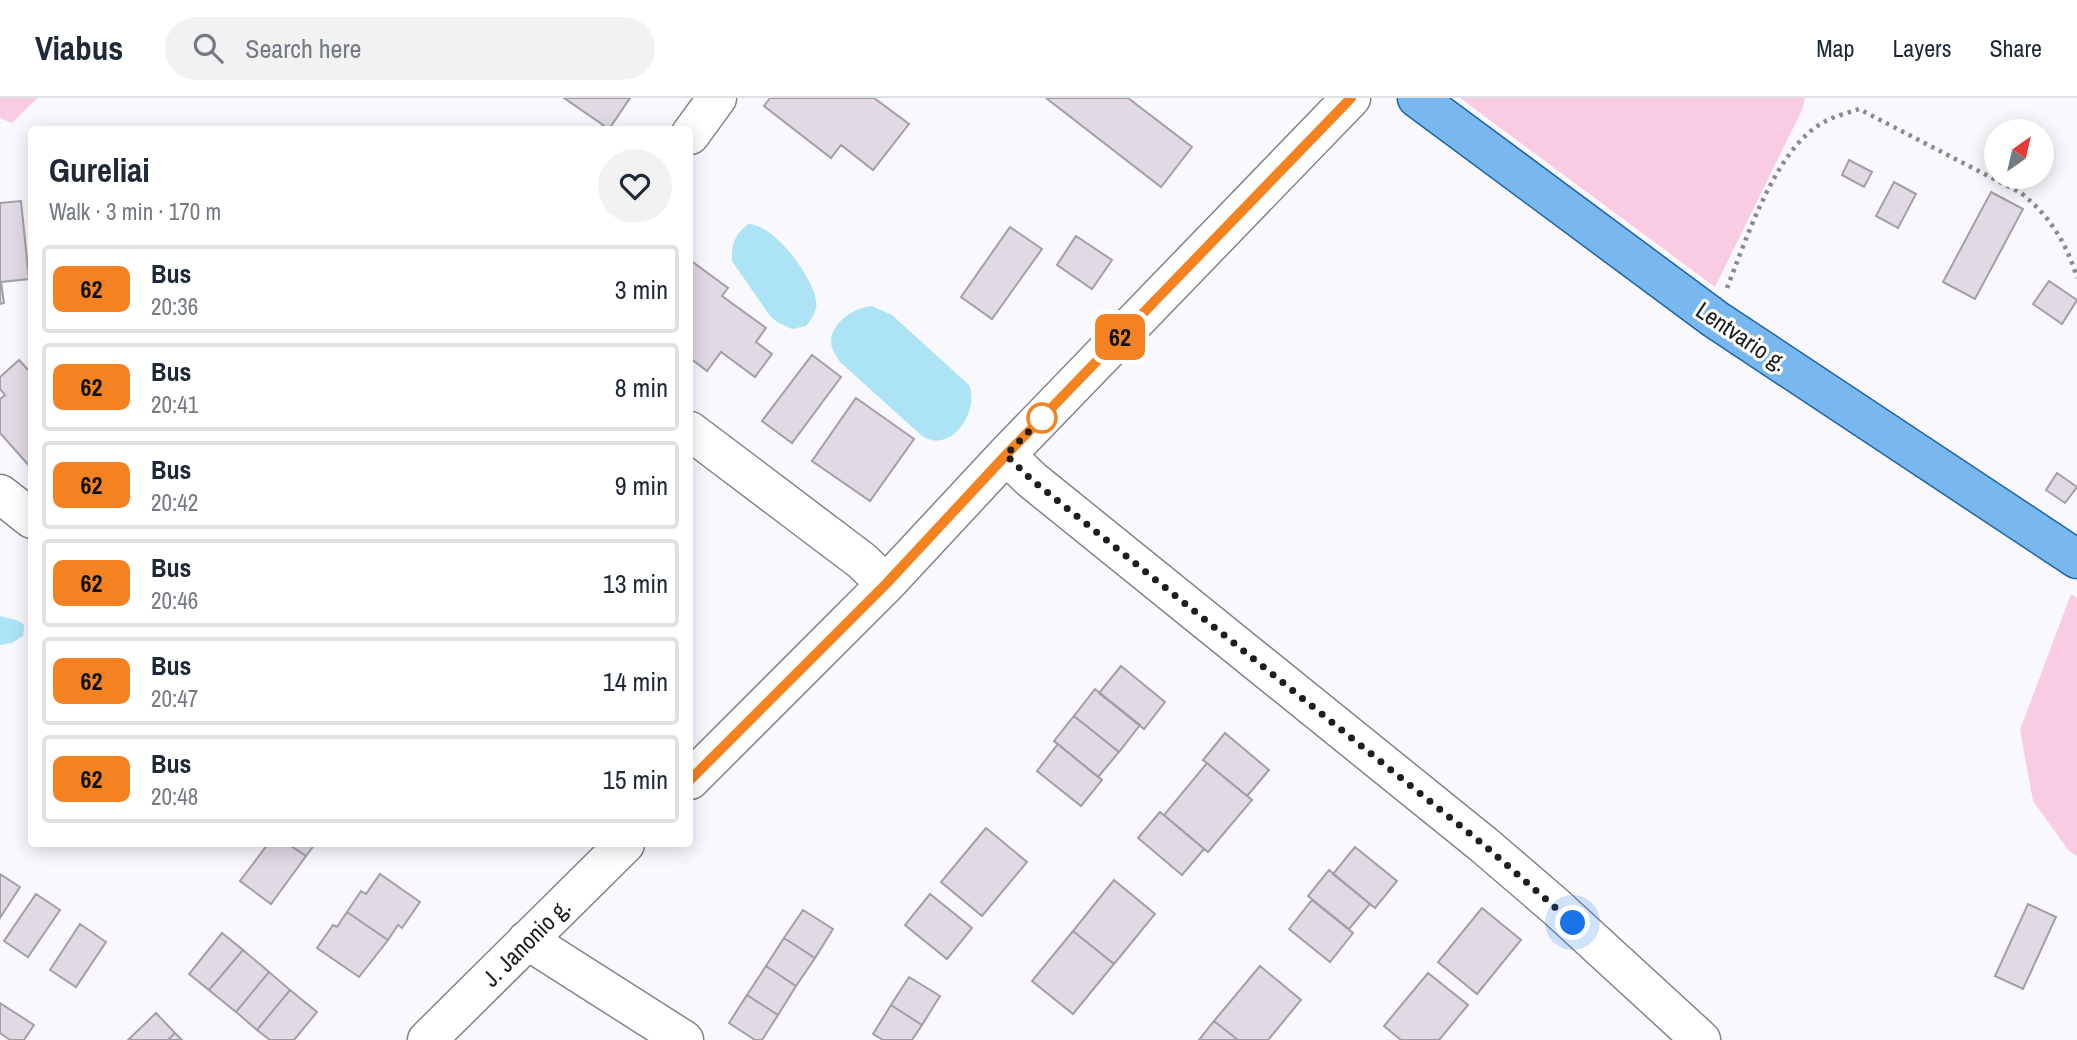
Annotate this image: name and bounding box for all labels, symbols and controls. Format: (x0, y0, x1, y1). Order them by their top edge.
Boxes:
search box (165, 17, 655, 80)
text: Viabus (35, 26, 123, 70)
icon: search (189, 29, 227, 67)
text: Search here (245, 31, 361, 66)
text: Map (1816, 32, 1854, 64)
text: Layers (1892, 32, 1951, 64)
text: Share (1989, 32, 2042, 64)
north arrow (1984, 119, 2054, 189)
map controls (1984, 119, 2054, 189)
text: Gureliai (49, 148, 150, 192)
button: heart (598, 149, 672, 223)
text: Walk · 3 min · 170 m (49, 196, 221, 227)
text: Bus (151, 256, 191, 291)
text: 3 min (615, 272, 668, 307)
text: 62 (81, 273, 102, 305)
text: 20:36 (151, 291, 198, 322)
street label: Lentvario g. (1690, 294, 1794, 378)
line badge: 62 (1088, 314, 1152, 360)
text: 62 (1109, 321, 1131, 353)
text: Bus (151, 354, 191, 389)
text: 8 min (615, 370, 668, 405)
text: 62 (81, 371, 102, 403)
text: 20:41 (151, 389, 198, 420)
unlabelled marker (1027, 403, 1057, 433)
text: Bus (151, 452, 191, 487)
text: 9 min (615, 468, 668, 503)
text: 62 (81, 469, 102, 501)
text: 20:42 (151, 487, 198, 518)
text: Bus (151, 550, 191, 585)
text: 13 min (603, 566, 668, 601)
text: 62 (81, 567, 102, 599)
text: 20:46 (151, 585, 198, 616)
text: Bus (151, 648, 191, 683)
text: 14 min (603, 664, 668, 699)
text: 62 (81, 665, 102, 697)
text: 20:47 (151, 683, 198, 714)
text: Bus (151, 746, 191, 781)
text: 15 min (603, 762, 668, 797)
text: 62 (81, 763, 102, 795)
text: 20:48 (151, 781, 198, 812)
street label: J. Janonio g. (475, 891, 577, 993)
your location (1555, 905, 1590, 940)

